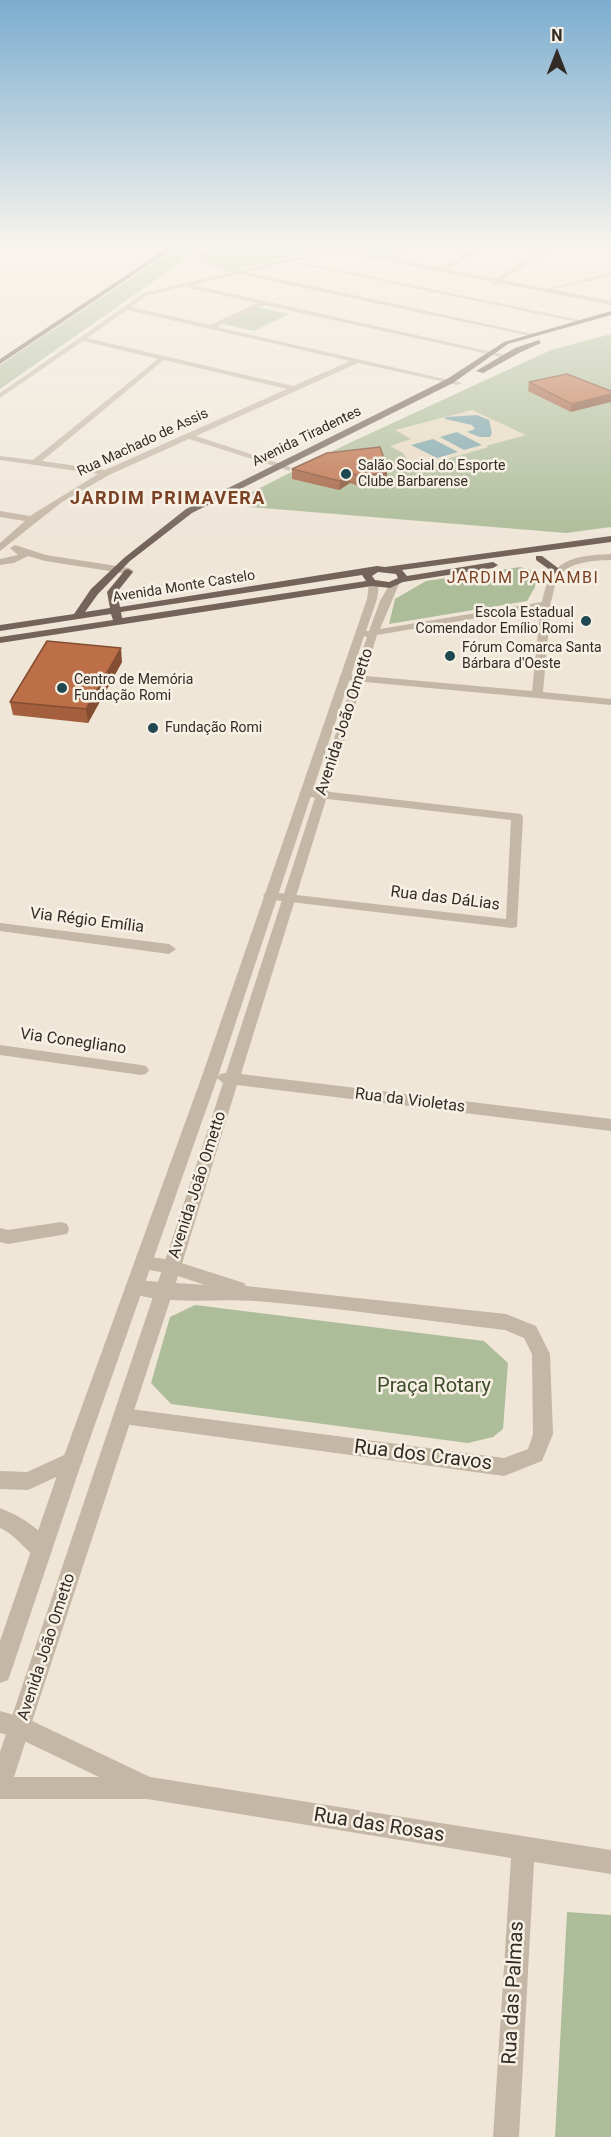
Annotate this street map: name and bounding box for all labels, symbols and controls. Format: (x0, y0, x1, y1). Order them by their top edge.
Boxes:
north arrow (527, 24, 587, 84)
text: N (551, 26, 563, 45)
street label: Avenida Tiradentes (250, 403, 364, 471)
street label: Rua Machado de Assis (75, 405, 211, 481)
place label: Salão Social do Esporte Clube Barbarense (358, 458, 505, 490)
marker: Salão Social do Esporte Clube Barbarense (339, 467, 353, 481)
district label: JARDIM PRIMAVERA (70, 488, 266, 510)
street label: Avenida Monte Castelo (112, 567, 256, 607)
district label: JARDIM PANAMBI (447, 569, 599, 589)
place label: Escola Estadual Comendador Emílio Romi (416, 605, 574, 638)
marker: Escola Estadual Comendador Emílio Romi (579, 614, 593, 628)
place label: Fórum Comarca Santa Bárbara d'Oeste (462, 640, 602, 672)
street label: Avenida João Ometto (312, 646, 378, 798)
marker: Fórum Comarca Santa Bárbara d'Oeste (443, 649, 457, 663)
place label: Centro de Memória Fundação Romi (74, 672, 193, 704)
marker: Centro de Memória Fundação Romi (55, 681, 69, 695)
place label: Fundação Romi (165, 720, 262, 736)
marker: Fundação Romi (146, 721, 160, 735)
street label: Rua das DáLias (389, 883, 501, 915)
street label: Via Régio Emília (29, 904, 145, 938)
street label: Via Conegliano (19, 1025, 127, 1059)
street label: Rua da Violetas (354, 1085, 466, 1117)
street label: Avenida João Ometto (165, 1109, 231, 1261)
park label: Praça Rotary (377, 1375, 491, 1399)
street label: Rua dos Cravos (353, 1436, 493, 1476)
street label: Avenida João Ometto (14, 1571, 80, 1723)
street label: Rua das Rosas (312, 1804, 446, 1848)
street label: Rua das Palmas (498, 1921, 530, 2065)

